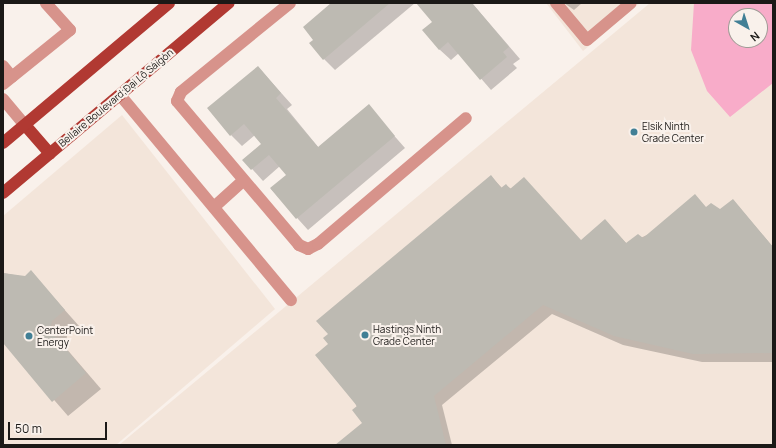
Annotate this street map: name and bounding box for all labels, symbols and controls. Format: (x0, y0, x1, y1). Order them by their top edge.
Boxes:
north arrow (728, 8, 768, 48)
text: N (747, 29, 763, 45)
street label: Bellaire Boulevard;Đại Lộ Sàigòn (56, 46, 176, 150)
place label: Elsik Ninth Grade Center (642, 120, 704, 144)
marker: Elsik Ninth Grade Center (629, 127, 639, 137)
place label: Hastings Ninth Grade Center (373, 323, 441, 346)
place label: CenterPoint Energy (37, 324, 93, 348)
marker: Hastings Ninth Grade Center (360, 330, 370, 340)
marker: CenterPoint Energy (24, 331, 34, 341)
scale bar (10, 414, 109, 440)
text: 50 m (15, 420, 42, 437)

